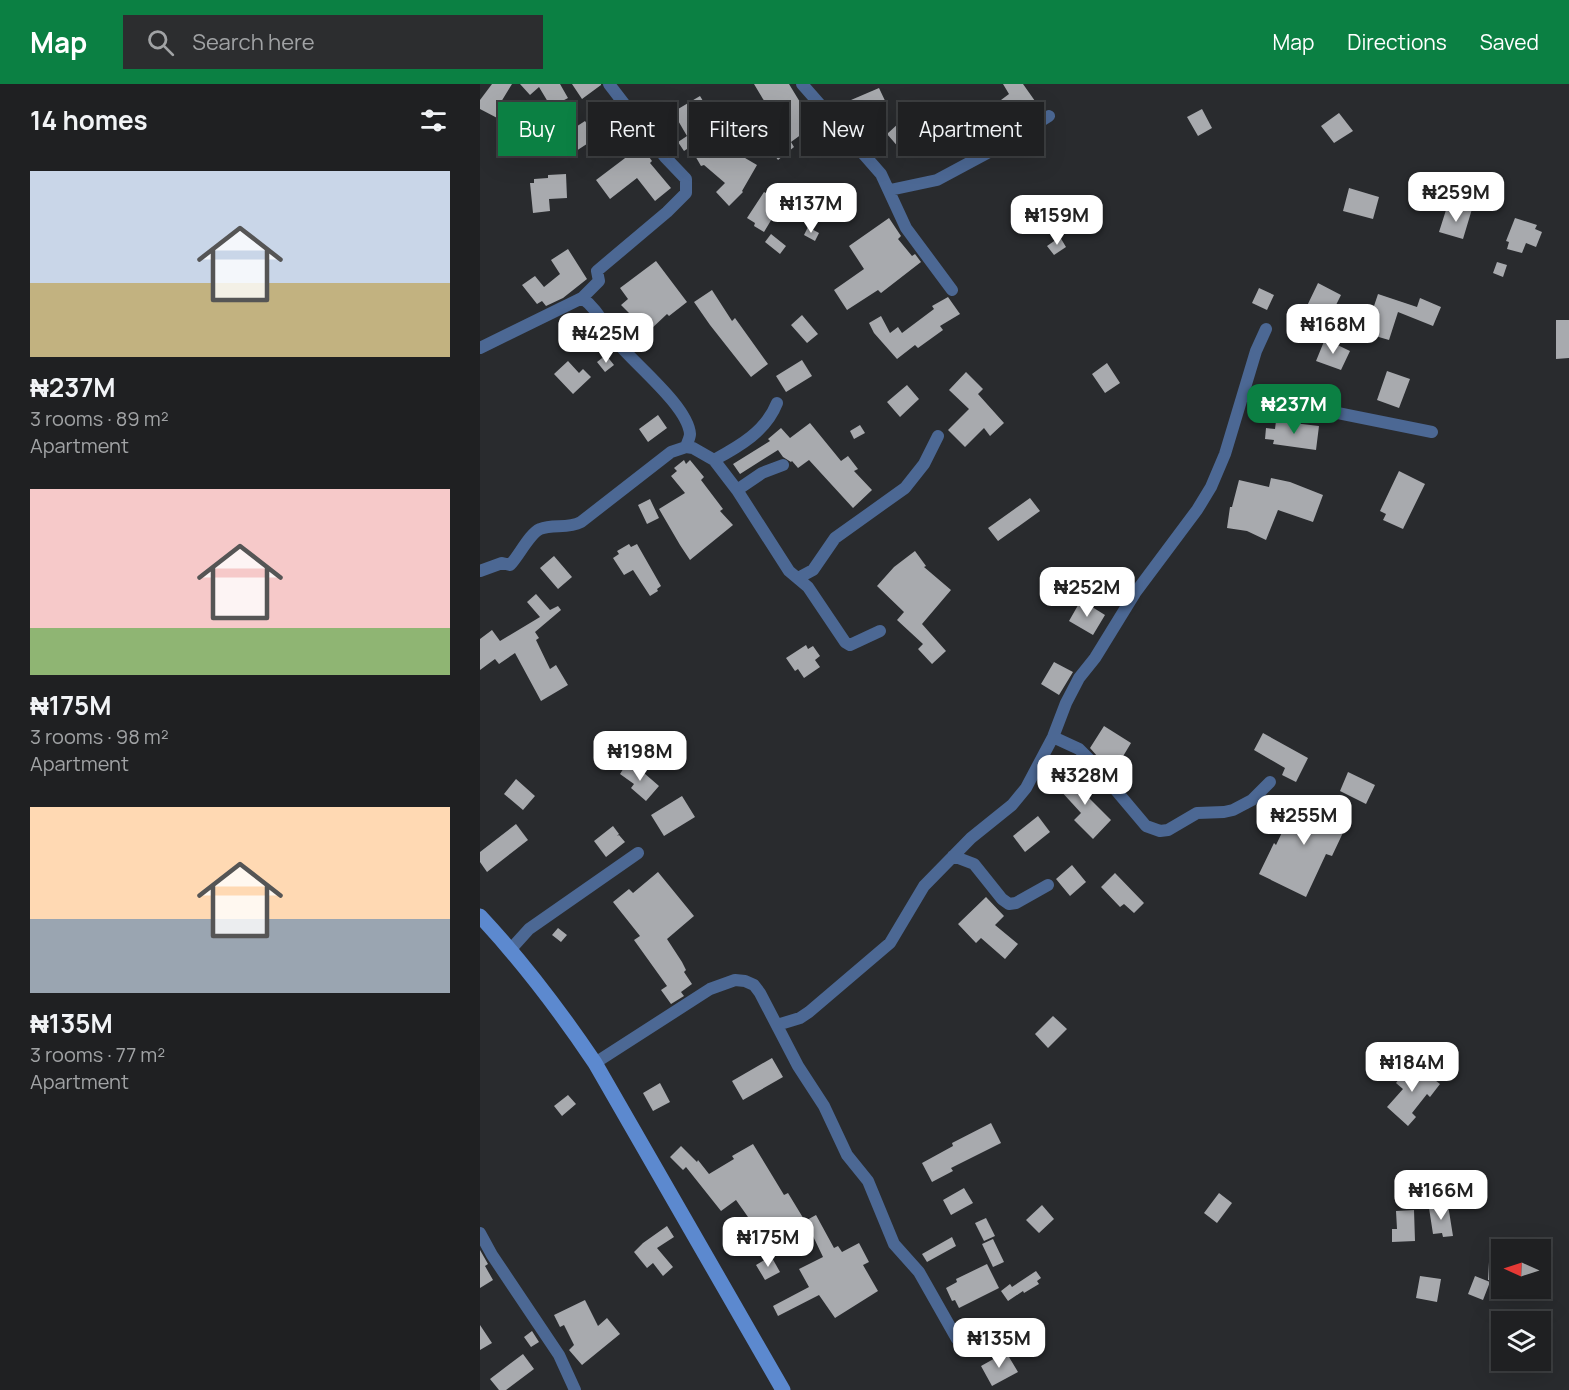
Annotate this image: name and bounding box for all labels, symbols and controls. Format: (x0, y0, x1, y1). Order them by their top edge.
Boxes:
search box (123, 15, 543, 69)
text: Map (30, 23, 87, 61)
icon: search (144, 26, 177, 59)
text: Search here (192, 27, 315, 57)
text: Map (1273, 28, 1314, 56)
text: Directions (1347, 28, 1447, 56)
text: Saved (1480, 28, 1539, 56)
text: 14 homes (30, 102, 148, 138)
chip: Buy (498, 102, 576, 156)
chip: Rent (588, 102, 677, 156)
chip: Filters (689, 102, 789, 156)
chip: New (801, 102, 886, 156)
chip: Apartment (898, 102, 1044, 156)
icon: filters (417, 104, 450, 137)
pin: ₦259M (1414, 172, 1498, 223)
text: ₦259M (1422, 178, 1490, 205)
pin: ₦137M (769, 183, 853, 234)
text: ₦137M (780, 189, 842, 216)
pin: ₦159M (1015, 195, 1099, 246)
text: ₦159M (1025, 201, 1089, 228)
icon: home (186, 210, 294, 318)
pin: ₦168M (1291, 304, 1375, 355)
text: ₦168M (1301, 310, 1365, 337)
pin: ₦425M (564, 313, 648, 364)
text: ₦425M (572, 319, 640, 346)
text: ₦237M (30, 369, 115, 405)
pin: ₦237M (1252, 384, 1336, 435)
text: ₦237M (1261, 390, 1327, 417)
text: 3 rooms · 89 m² (30, 405, 169, 432)
text: Apartment (30, 432, 129, 459)
icon: home (186, 528, 294, 636)
pin: ₦252M (1045, 567, 1129, 618)
text: ₦252M (1054, 573, 1120, 600)
text: ₦175M (30, 687, 112, 723)
text: 3 rooms · 98 m² (30, 723, 169, 750)
pin: ₦198M (598, 731, 682, 782)
text: ₦198M (608, 737, 672, 764)
text: Apartment (30, 750, 129, 777)
pin: ₦328M (1043, 755, 1127, 806)
text: ₦328M (1051, 761, 1119, 788)
pin: ₦255M (1262, 795, 1346, 846)
text: ₦255M (1271, 801, 1337, 828)
icon: home (186, 846, 294, 954)
text: ₦135M (30, 1005, 113, 1041)
text: 3 rooms · 77 m² (30, 1041, 165, 1068)
pin: ₦184M (1370, 1042, 1454, 1093)
text: ₦184M (1380, 1048, 1444, 1075)
text: Apartment (30, 1068, 129, 1095)
pin: ₦166M (1399, 1170, 1483, 1221)
text: ₦166M (1408, 1176, 1474, 1203)
pin: ₦175M (726, 1217, 810, 1268)
text: ₦175M (737, 1223, 799, 1250)
north arrow (1491, 1239, 1551, 1299)
map controls (1491, 1239, 1551, 1371)
button: layers (1491, 1311, 1551, 1371)
pin: ₦135M (957, 1318, 1041, 1369)
text: ₦135M (967, 1324, 1031, 1351)

